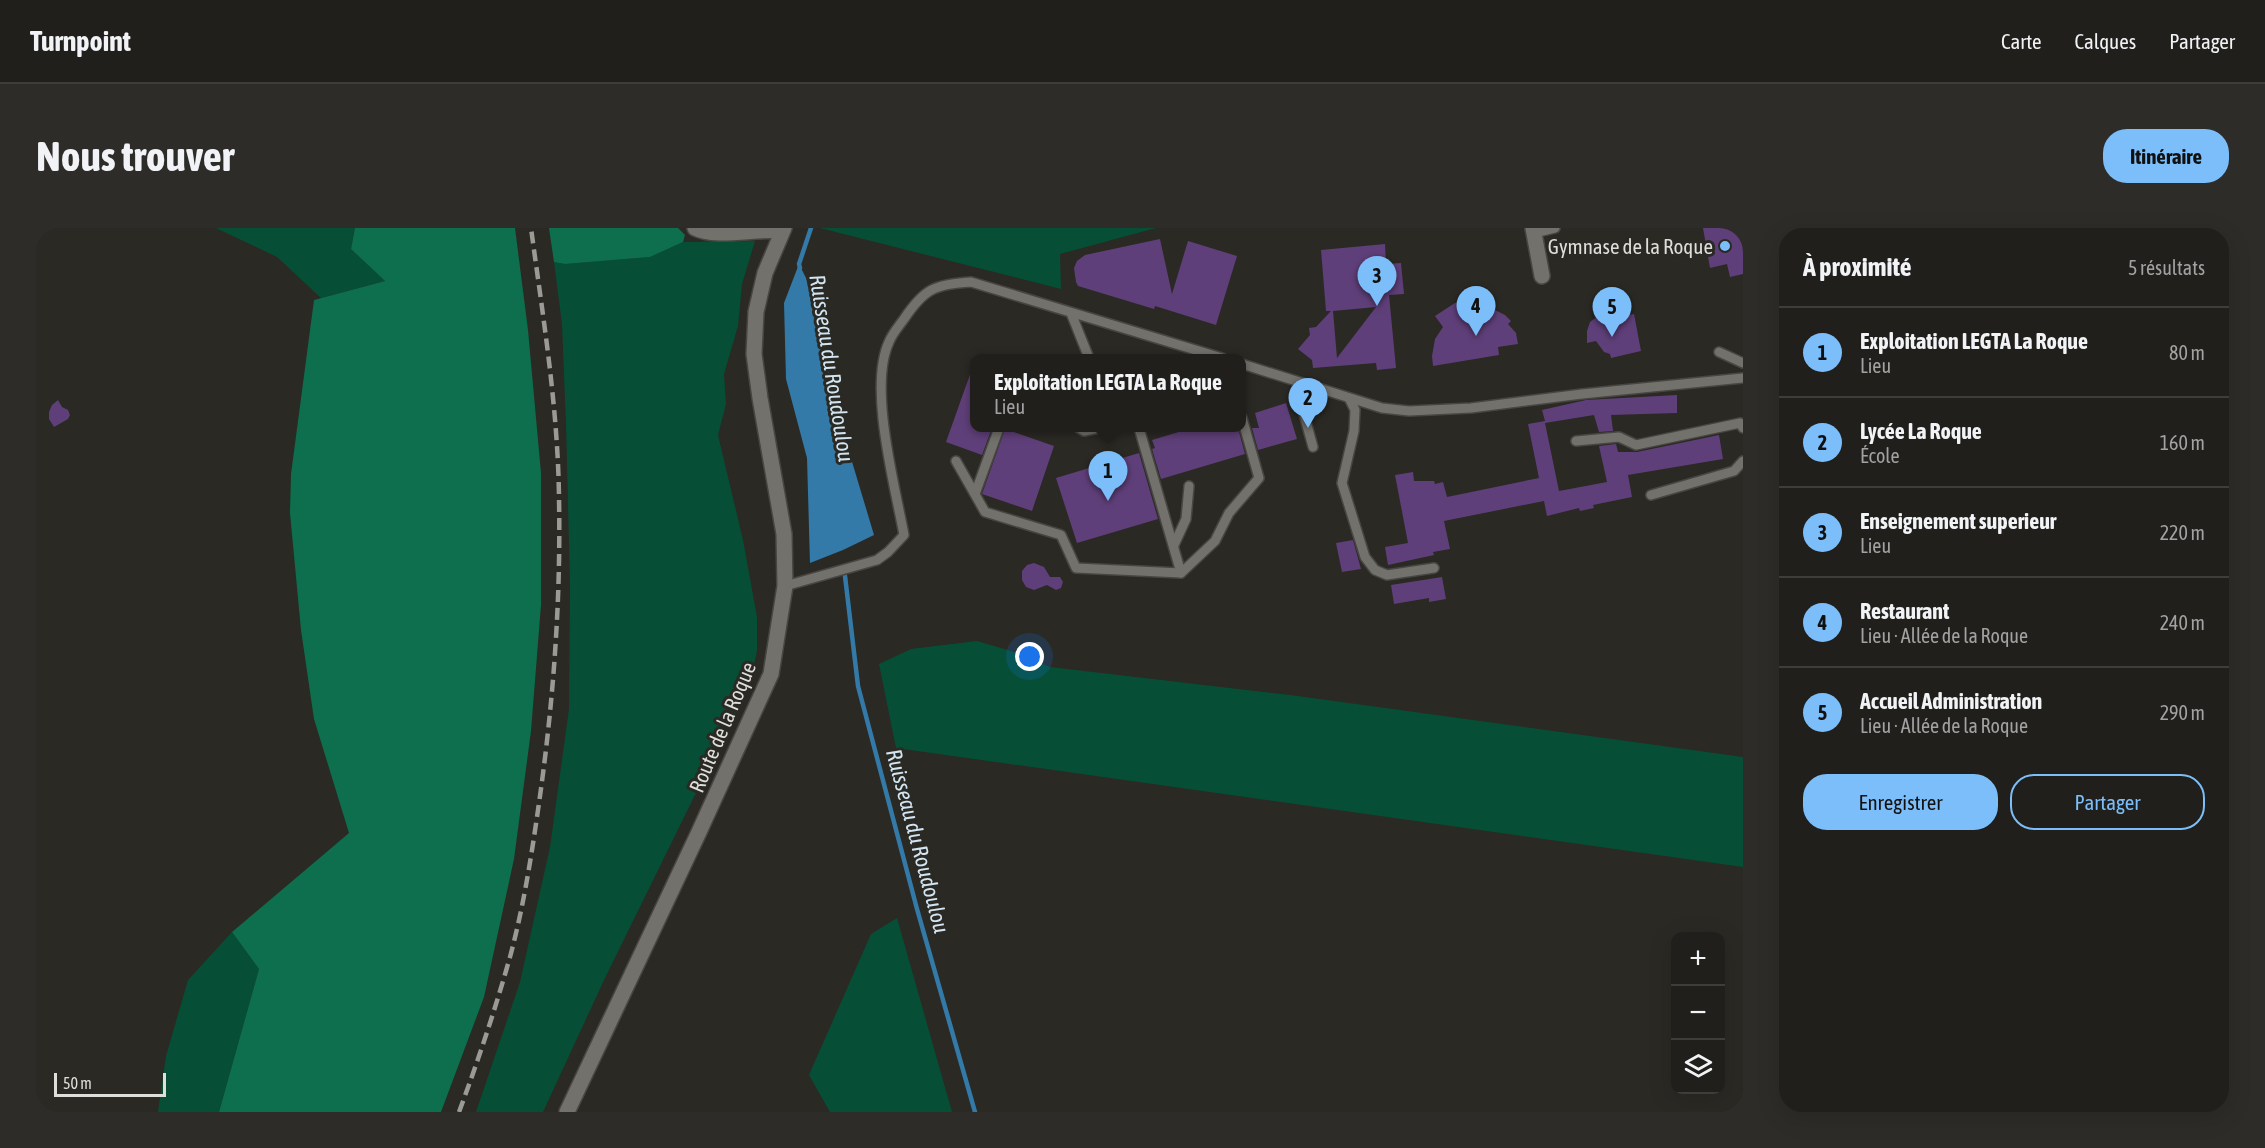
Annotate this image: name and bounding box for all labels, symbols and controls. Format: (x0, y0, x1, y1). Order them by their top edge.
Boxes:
text: Turnpoint (30, 25, 131, 57)
text: Carte (2001, 29, 2042, 53)
text: Calques (2075, 29, 2136, 53)
text: Partager (2169, 29, 2235, 53)
button: Itinéraire (2103, 129, 2229, 183)
text: Nous trouver (36, 132, 234, 180)
place label: Gymnase de la Roque (1548, 234, 1713, 258)
marker: Gymnase de la Roque (1718, 239, 1732, 253)
text: À proximité (1803, 252, 1911, 282)
pin: 3 (1358, 256, 1396, 306)
text: 5 résultats (2128, 256, 2205, 279)
water label: Ruisseau du Roudoulou (804, 272, 860, 464)
pin: 4 (1456, 286, 1496, 336)
pin: 5 (1592, 288, 1632, 337)
text: Exploitation LEGTA La Roque (1860, 328, 2088, 354)
text: 1 (1818, 341, 1827, 364)
text: 80 m (2169, 341, 2205, 364)
popup (970, 354, 1246, 432)
text: Lieu (1860, 354, 1891, 377)
text: Exploitation LEGTA La Roque (994, 369, 1222, 395)
pin: 2 (1288, 378, 1328, 428)
text: Lieu (994, 395, 1025, 418)
text: Lycée La Roque (1860, 418, 1982, 444)
text: 2 (1818, 431, 1827, 454)
text: 160 m (2160, 431, 2205, 454)
text: École (1860, 444, 1900, 467)
pin: 1 (1088, 452, 1128, 501)
text: Enseignement superieur (1860, 508, 2056, 534)
text: 3 (1818, 521, 1827, 544)
text: 220 m (2160, 521, 2205, 544)
text: Lieu (1860, 534, 1891, 557)
text: Restaurant (1860, 598, 1949, 624)
text: 4 (1818, 611, 1827, 634)
text: 240 m (2160, 611, 2205, 634)
text: Lieu · Allée de la Roque (1860, 624, 2028, 647)
your location (1015, 642, 1044, 671)
street label: Route de la Roque (684, 658, 760, 796)
text: Accueil Administration (1860, 688, 2042, 714)
text: 5 (1818, 701, 1827, 724)
text: 290 m (2160, 701, 2205, 724)
text: Lieu · Allée de la Roque (1860, 714, 2028, 737)
water label: Ruisseau du Roudoulou (881, 746, 955, 936)
button: Enregistrer (1803, 774, 1998, 830)
button: Partager (2010, 774, 2205, 830)
map controls (1671, 932, 1725, 1094)
button: + (1671, 932, 1725, 986)
button: − (1671, 986, 1725, 1040)
button: layers (1671, 1040, 1725, 1094)
scale bar (54, 1070, 166, 1098)
text: 50 m (63, 1074, 92, 1092)

